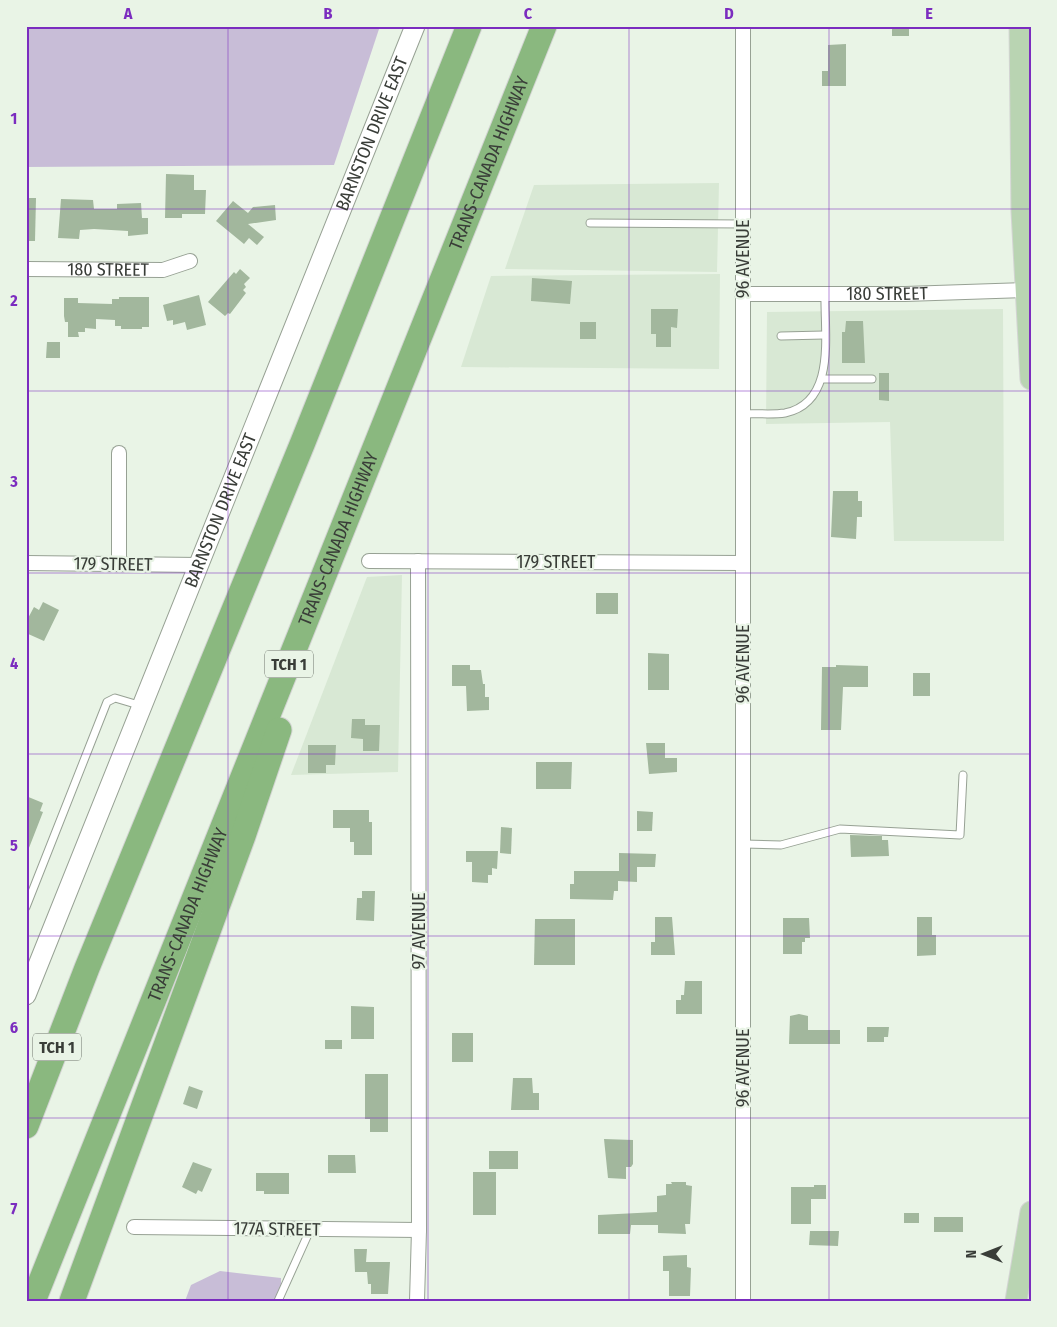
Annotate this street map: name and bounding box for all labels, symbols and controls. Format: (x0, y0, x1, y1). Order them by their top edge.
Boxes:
text: A (123, 4, 133, 23)
text: B (324, 4, 333, 23)
text: C (524, 4, 533, 23)
text: D (724, 4, 734, 23)
text: E (925, 4, 933, 23)
street label: BARNSTON DRIVE EAST (331, 53, 413, 214)
street label: TRANS-CANADA HIGHWAY (444, 73, 534, 253)
text: 1 (11, 109, 17, 128)
street label: 96 AVENUE (732, 220, 754, 298)
street label: 180 STREET (67, 258, 150, 281)
street label: 180 STREET (846, 282, 929, 305)
text: 2 (9, 291, 18, 310)
street label: BARNSTON DRIVE EAST (180, 430, 262, 591)
street label: TRANS-CANADA HIGHWAY (294, 449, 383, 629)
text: 3 (9, 472, 18, 491)
street label: 179 STREET (517, 551, 596, 573)
street label: 179 STREET (73, 552, 153, 576)
street label: 96 AVENUE (732, 625, 754, 703)
road number: TCH 1 (265, 651, 313, 678)
text: 4 (10, 654, 18, 673)
street label: TRANS-CANADA HIGHWAY (143, 825, 232, 1005)
text: 5 (10, 836, 18, 855)
street label: 97 AVENUE (408, 893, 430, 969)
text: 6 (10, 1018, 18, 1037)
street label: 96 AVENUE (732, 1029, 754, 1107)
road number: TCH 1 (33, 1034, 81, 1060)
text: 7 (11, 1199, 18, 1218)
street label: 177A STREET (233, 1217, 321, 1241)
north arrow (960, 1230, 1010, 1280)
text: N (963, 1250, 980, 1258)

